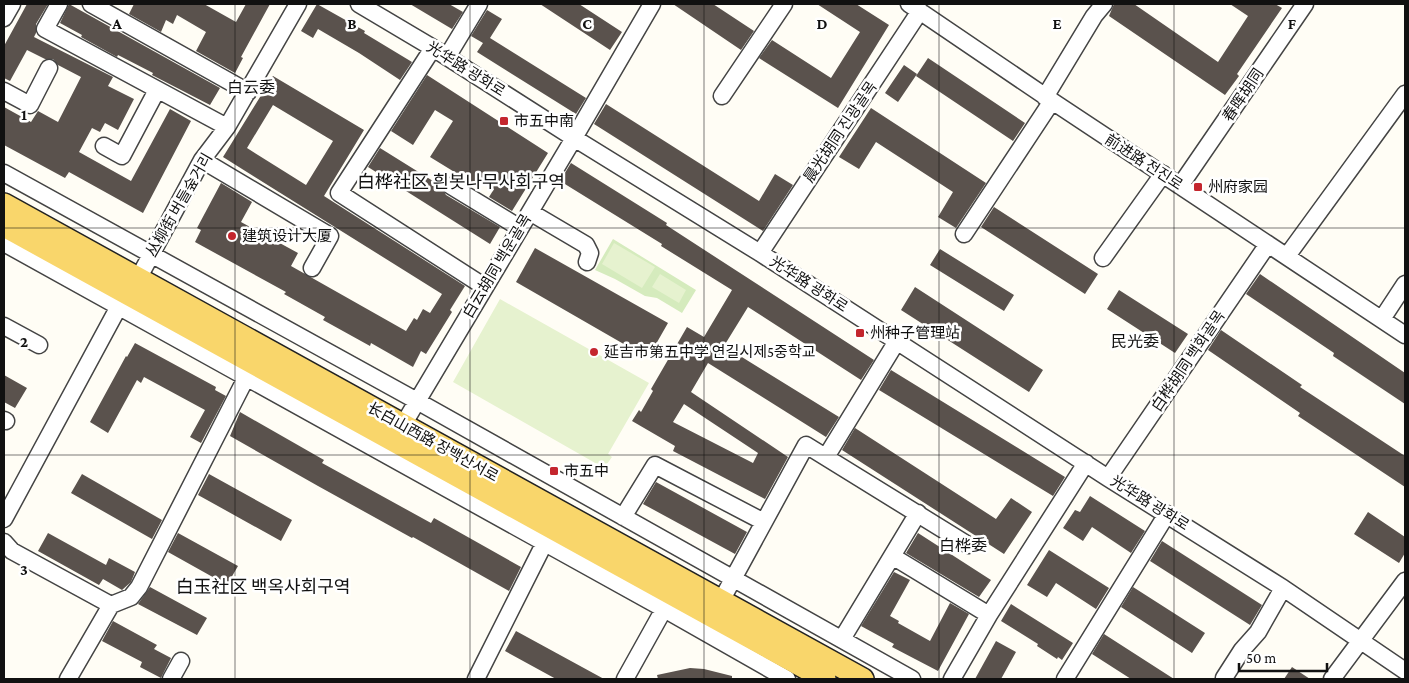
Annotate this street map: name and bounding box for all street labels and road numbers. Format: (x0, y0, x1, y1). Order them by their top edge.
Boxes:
street label: 光华路 광화로 (424, 38, 509, 99)
street label: 春晖胡同 (1220, 66, 1266, 124)
street label: 晨光胡同 진광골목 (800, 79, 880, 185)
street label: 前进路 전진로 (1102, 131, 1186, 193)
street label: 丛柳街 버들숲거리 (142, 150, 215, 260)
street label: 白云胡同 백운골목 (460, 211, 534, 321)
street label: 光华路 광화로 (767, 252, 851, 315)
street label: 白桦胡同 백화골목 (1148, 307, 1228, 414)
street label: 长白山西路 장백산서로 (365, 399, 501, 485)
street label: 光华路 광화로 (1108, 472, 1193, 533)

